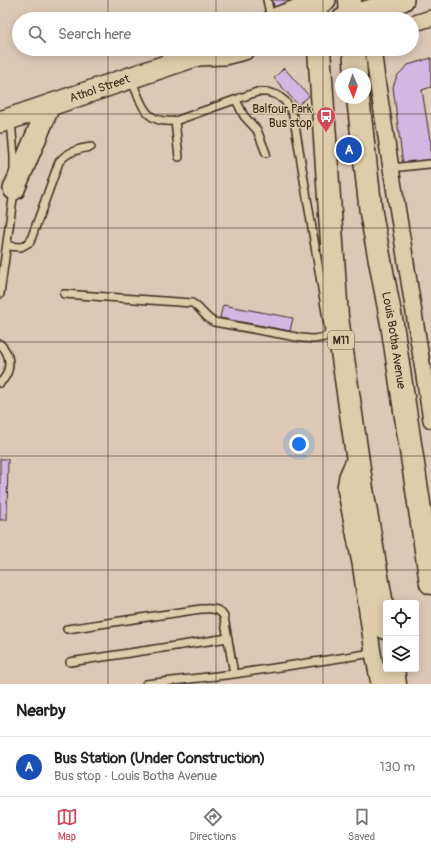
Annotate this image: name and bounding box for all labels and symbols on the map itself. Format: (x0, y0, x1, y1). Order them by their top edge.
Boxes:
north arrow (335, 68, 371, 104)
street label: Athol Street (67, 72, 132, 106)
place label: Balfour Park Bus stop (252, 102, 312, 131)
bus stop icon: Balfour Park Bus stop (315, 105, 337, 133)
pin: A (336, 135, 362, 165)
street label: Louis Botha Avenue (378, 290, 409, 390)
road number: M11 (328, 331, 354, 349)
your location (289, 434, 309, 454)

